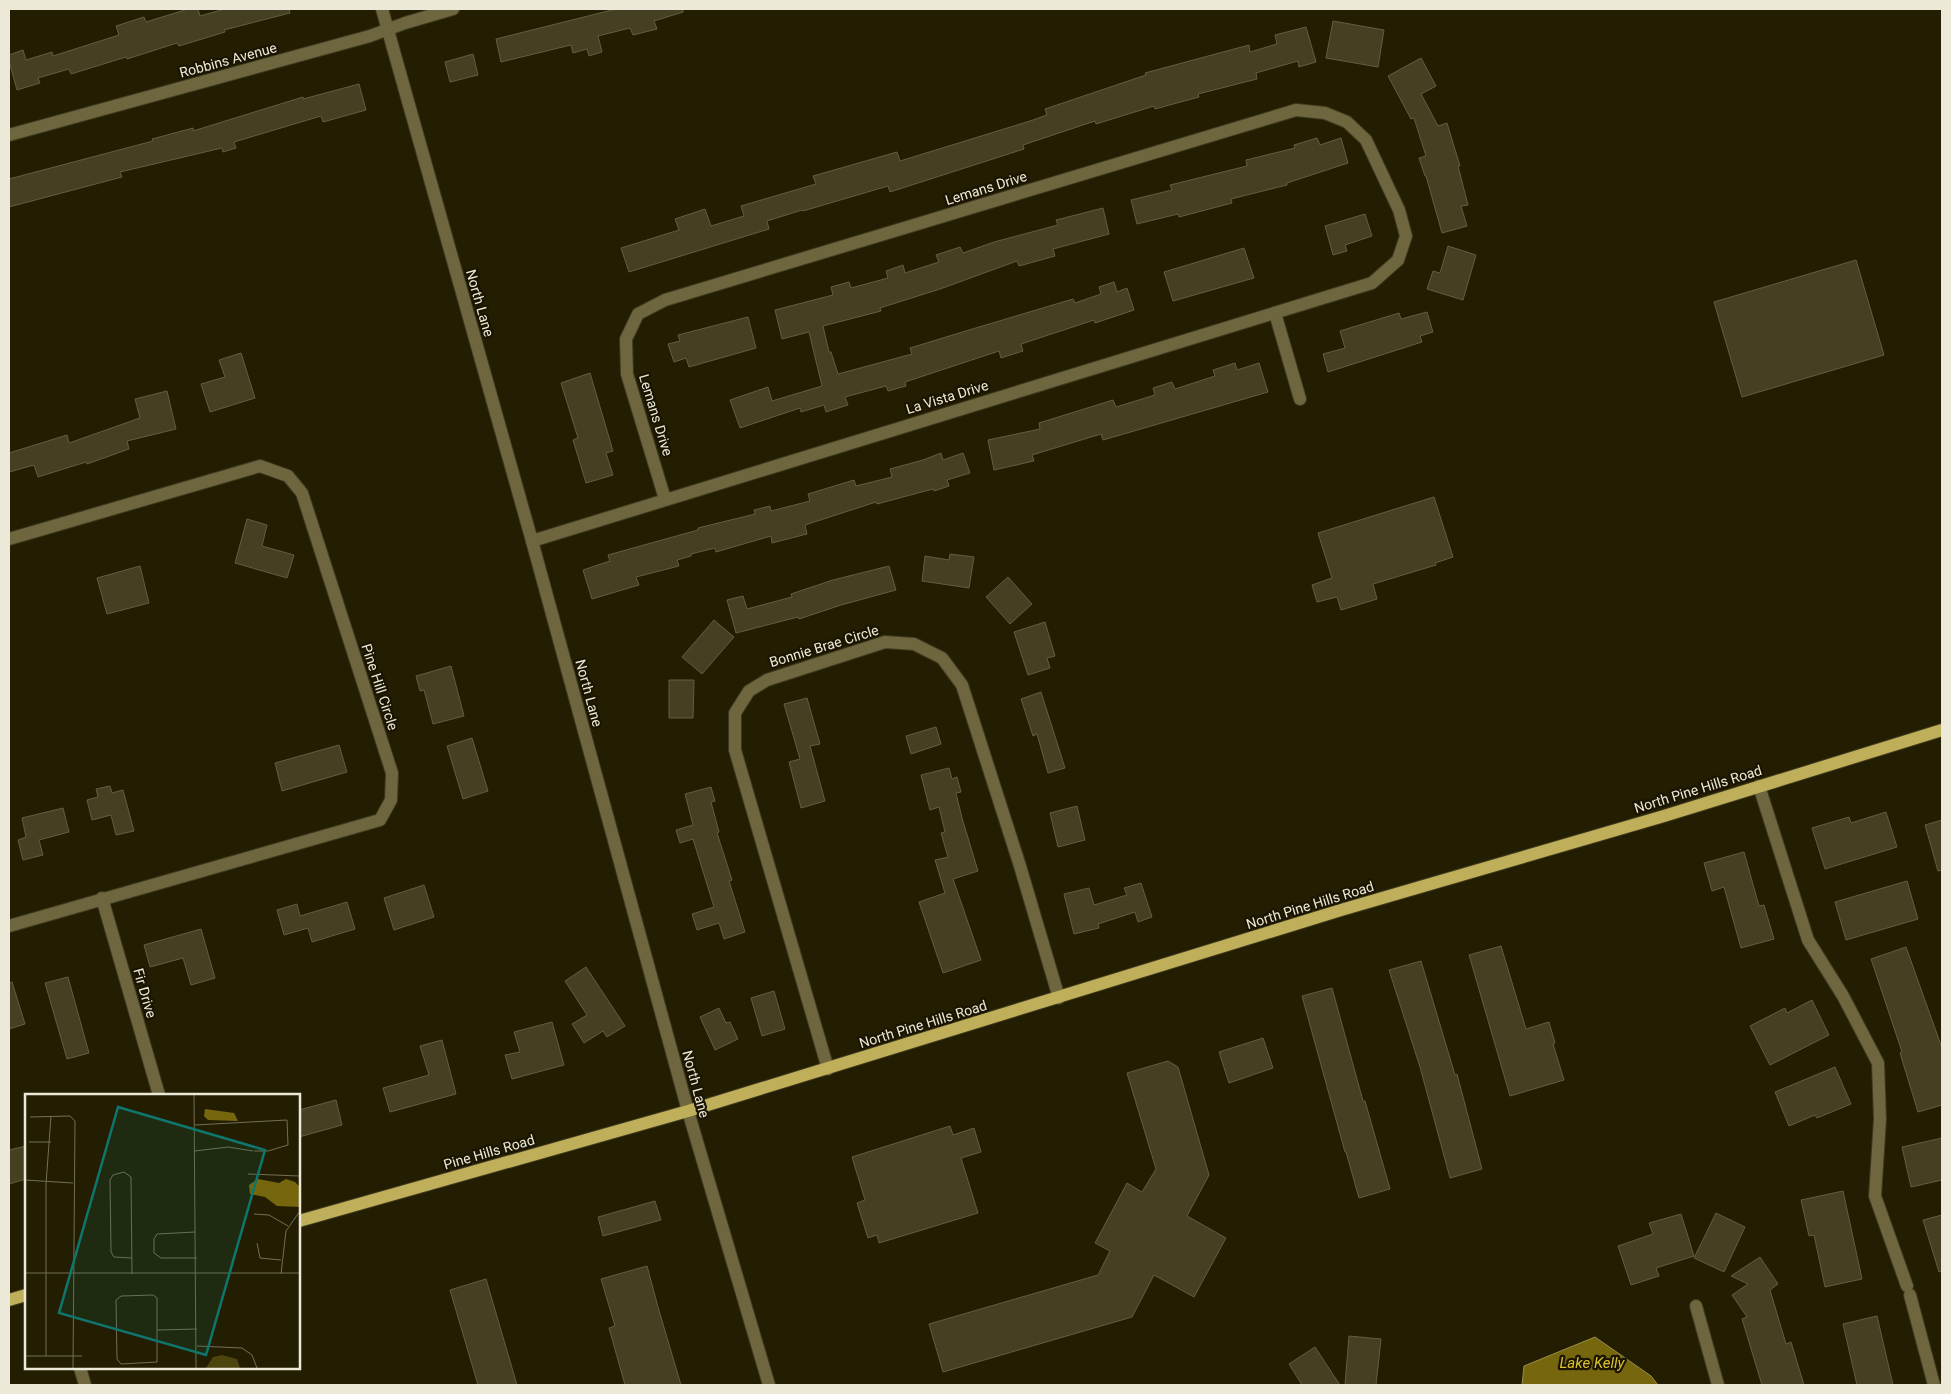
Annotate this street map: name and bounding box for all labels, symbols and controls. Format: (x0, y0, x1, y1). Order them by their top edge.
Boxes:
street label: Robbins Avenue (178, 39, 278, 81)
street label: Lemans Drive (943, 168, 1029, 208)
street label: North Lane (463, 268, 497, 338)
street label: Lemans Drive (636, 372, 676, 458)
street label: La Vista Drive (904, 377, 990, 417)
street label: Bonnie Brae Circle (767, 622, 881, 670)
street label: Pine Hill Circle (359, 642, 401, 732)
street label: North Lane (572, 658, 606, 728)
street label: North Pine Hills Road (1632, 762, 1764, 816)
street label: North Pine Hills Road (1244, 878, 1376, 932)
street label: Fir Drive (130, 966, 160, 1020)
street label: North Pine Hills Road (857, 997, 989, 1051)
street label: North Lane (679, 1049, 713, 1119)
inset map (25, 1094, 300, 1369)
street label: Pine Hills Road (442, 1131, 536, 1173)
water label: Lake Kelly (1560, 1354, 1626, 1372)

